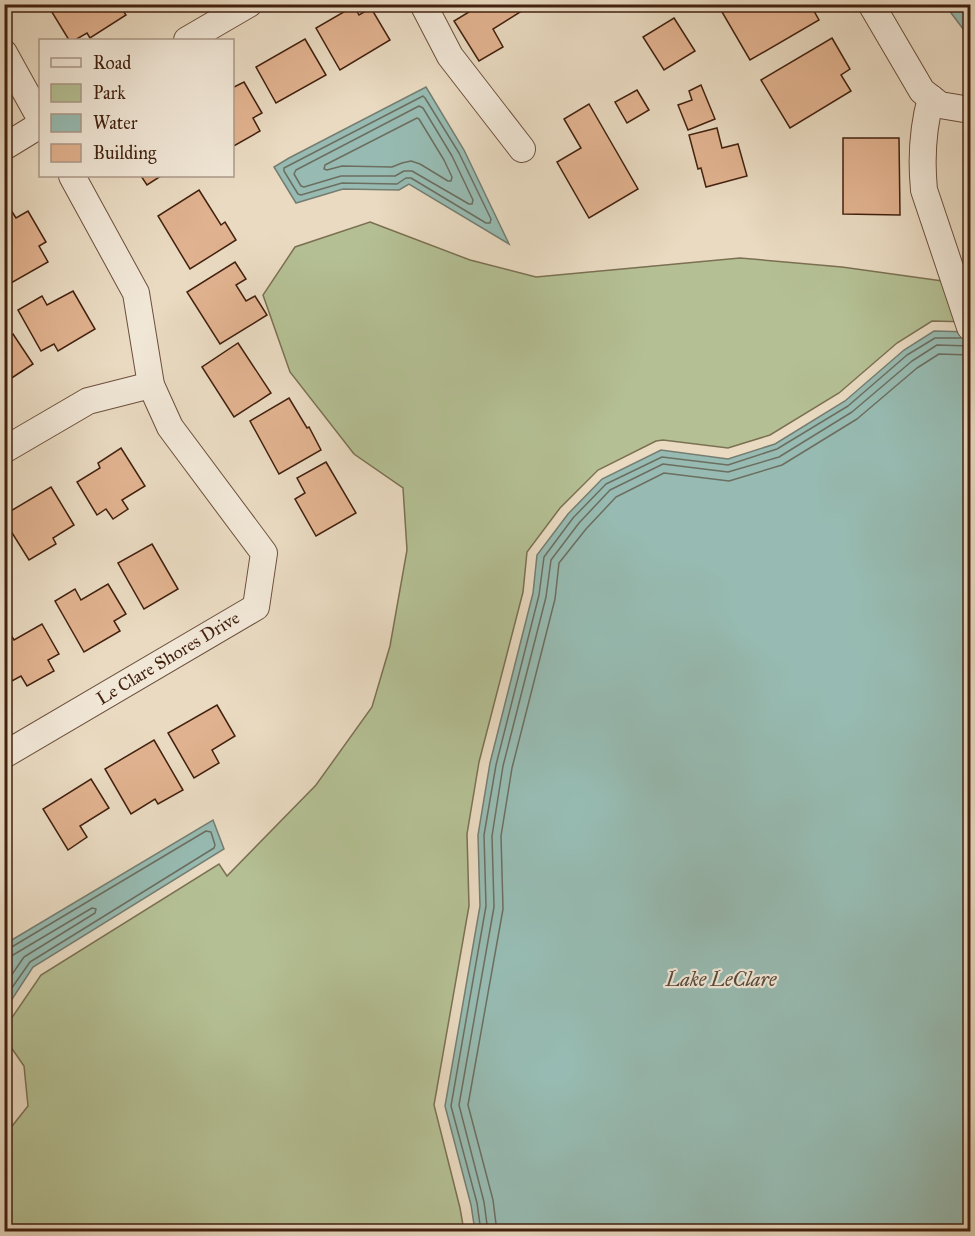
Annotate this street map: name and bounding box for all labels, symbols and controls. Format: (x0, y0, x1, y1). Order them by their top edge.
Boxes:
legend (39, 39, 234, 177)
text: Road (93, 52, 131, 74)
text: Park (93, 82, 126, 104)
text: Water (93, 112, 138, 134)
text: Building (93, 142, 157, 165)
street label: Le Clare Shores Drive (92, 607, 244, 709)
water label: Lake LeClare (665, 967, 777, 991)

